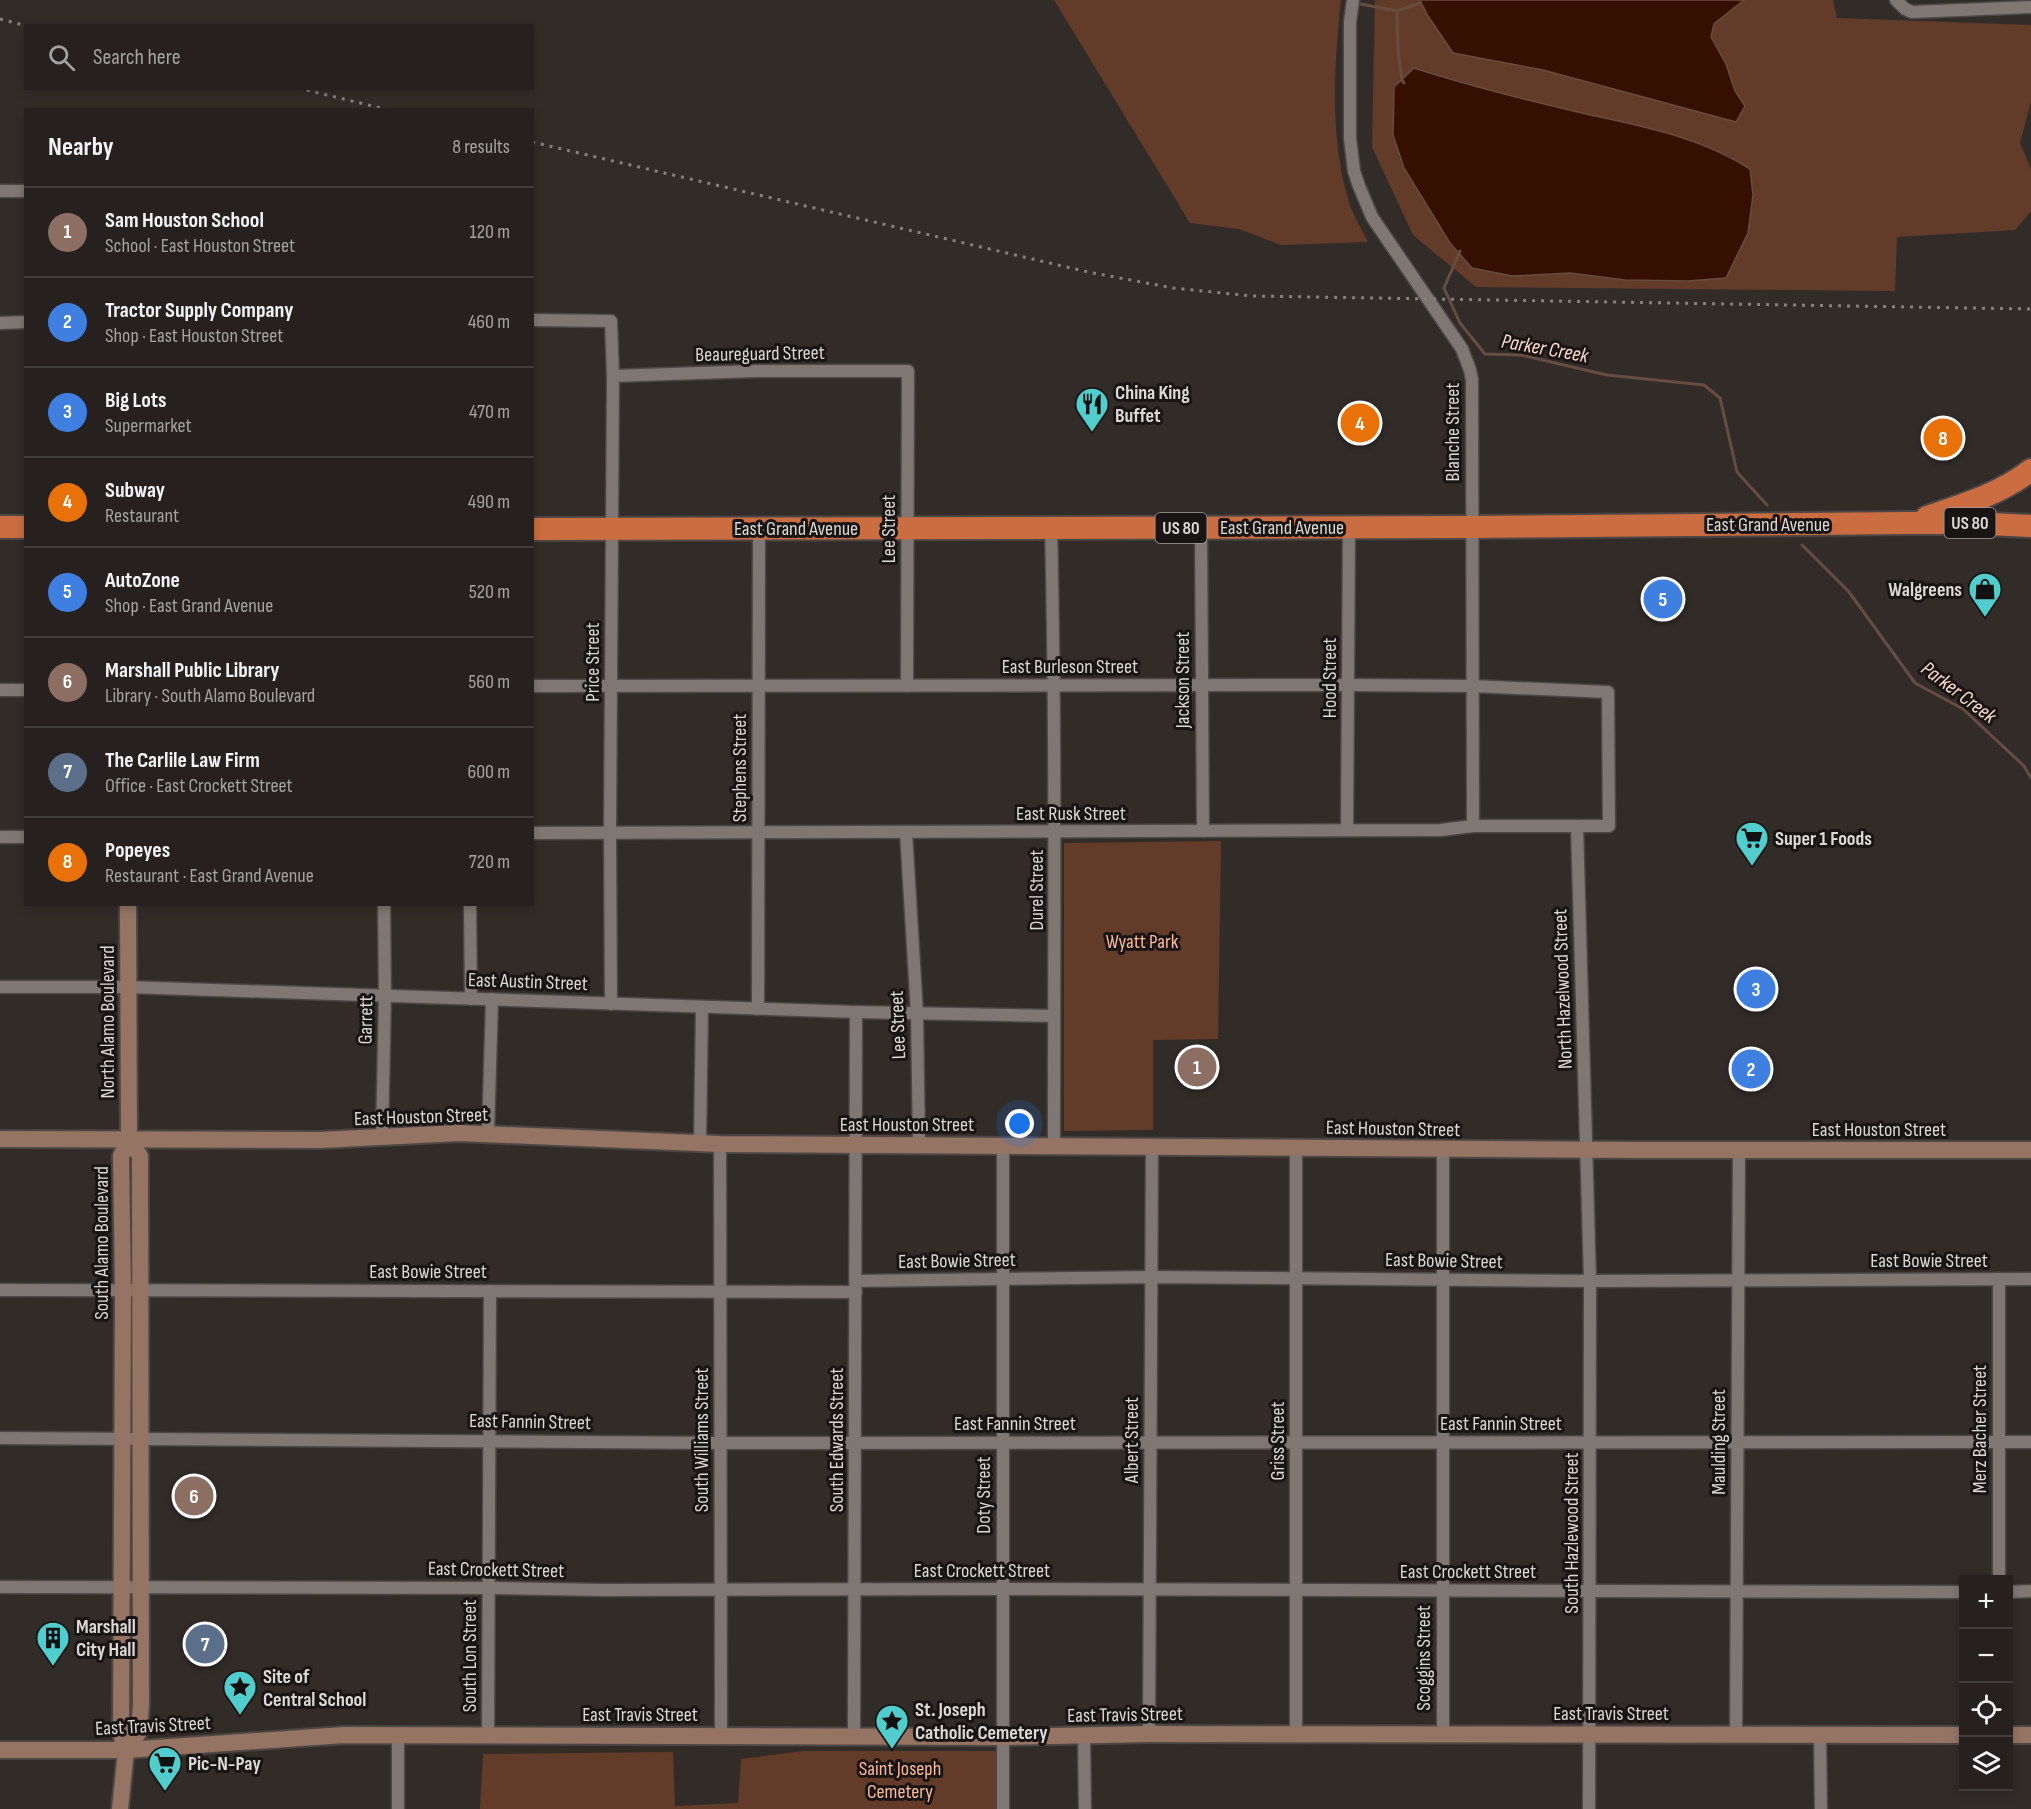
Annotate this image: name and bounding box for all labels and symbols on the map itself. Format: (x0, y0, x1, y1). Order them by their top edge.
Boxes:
water label: Parker Creek (1500, 329, 1591, 369)
street label: Beaureguard Street (695, 341, 825, 367)
place label: China King Buffet (1115, 381, 1190, 428)
street label: Blanche Street (1441, 383, 1465, 481)
restaurant icon: China King Buffet (1074, 386, 1110, 433)
pin: 4 (1340, 400, 1380, 446)
pin: 8 (1924, 416, 1962, 460)
street label: Lee Street (877, 495, 901, 563)
road number: US 80 (1944, 508, 1996, 538)
road number: US 80 (1156, 513, 1206, 543)
street label: East Grand Avenue (1706, 513, 1830, 537)
street label: East Grand Avenue (1220, 516, 1344, 540)
street label: East Grand Avenue (734, 517, 858, 541)
shop icon: Walgreens (1967, 571, 2003, 618)
pin: 5 (1644, 576, 1682, 622)
place label: Walgreens (1888, 578, 1962, 602)
street label: Price Street (581, 622, 605, 702)
street label: Jackson Street (1171, 632, 1195, 729)
street label: Hood Street (1318, 638, 1342, 718)
street label: East Burleson Street (1002, 655, 1138, 679)
water label: Parker Creek (1916, 656, 2002, 729)
street label: Stephens Street (728, 714, 752, 822)
street label: East Rusk Street (1016, 802, 1126, 826)
supermarket icon: Super 1 Foods (1734, 820, 1770, 867)
place label: Super 1 Foods (1775, 827, 1872, 851)
street label: Durel Street (1025, 850, 1049, 930)
street label: North Hazelwood Street (1548, 908, 1578, 1069)
park label: Wyatt Park (1106, 930, 1179, 954)
street label: North Alamo Boulevard (96, 946, 120, 1098)
pin: 3 (1736, 966, 1776, 1012)
street label: East Austin Street (468, 968, 588, 996)
street label: Lee Street (885, 990, 911, 1060)
street label: Garrett (354, 995, 378, 1045)
pin: 1 (1178, 1044, 1216, 1090)
pin: 2 (1732, 1046, 1770, 1092)
street label: East Houston Street (354, 1103, 489, 1131)
your location (1005, 1109, 1034, 1138)
street label: East Houston Street (840, 1113, 974, 1137)
street label: East Houston Street (1326, 1116, 1460, 1142)
street label: East Houston Street (1812, 1118, 1946, 1142)
street label: South Alamo Boulevard (90, 1166, 114, 1320)
street label: East Bowie Street (898, 1248, 1016, 1274)
street label: East Bowie Street (1385, 1248, 1503, 1274)
street label: East Bowie Street (1870, 1249, 1988, 1273)
street label: East Bowie Street (369, 1260, 487, 1284)
street label: Merz Bacher Street (1968, 1365, 1992, 1493)
street label: South Williams Street (690, 1368, 714, 1512)
street label: South Edwards Street (825, 1368, 849, 1512)
street label: Maulding Street (1707, 1389, 1731, 1495)
street label: Albert Street (1120, 1397, 1144, 1484)
street label: Griss Street (1266, 1402, 1290, 1481)
street label: East Fannin Street (469, 1409, 591, 1435)
street label: East Fannin Street (954, 1412, 1076, 1436)
street label: East Fannin Street (1440, 1412, 1562, 1436)
street label: South Hazlewood Street (1560, 1452, 1584, 1614)
street label: Doty Street (972, 1456, 996, 1534)
pin: 6 (174, 1474, 214, 1518)
street label: East Crockett Street (428, 1557, 564, 1583)
street label: East Crockett Street (914, 1559, 1050, 1583)
street label: East Crockett Street (1400, 1560, 1536, 1584)
street label: South Lon Street (458, 1600, 482, 1712)
street label: Scoggins Street (1412, 1605, 1436, 1711)
place label: Marshall City Hall (76, 1615, 136, 1662)
building icon: Marshall City Hall (35, 1620, 71, 1667)
pin: 7 (186, 1622, 224, 1666)
place label: Site of Central School (263, 1665, 366, 1712)
place icon: Site of Central School (222, 1669, 258, 1716)
place label: St. Joseph Catholic Cemetery (915, 1698, 1048, 1745)
street label: East Travis Street (1067, 1702, 1183, 1728)
street label: East Travis Street (1553, 1702, 1669, 1726)
street label: East Travis Street (582, 1703, 698, 1727)
place icon: St. Joseph Catholic Cemetery (874, 1703, 910, 1750)
street label: East Travis Street (95, 1711, 211, 1741)
supermarket icon: Pic-N-Pay (147, 1745, 183, 1792)
place label: Pic-N-Pay (188, 1752, 261, 1776)
park label: Saint Joseph Cemetery (859, 1757, 941, 1804)

